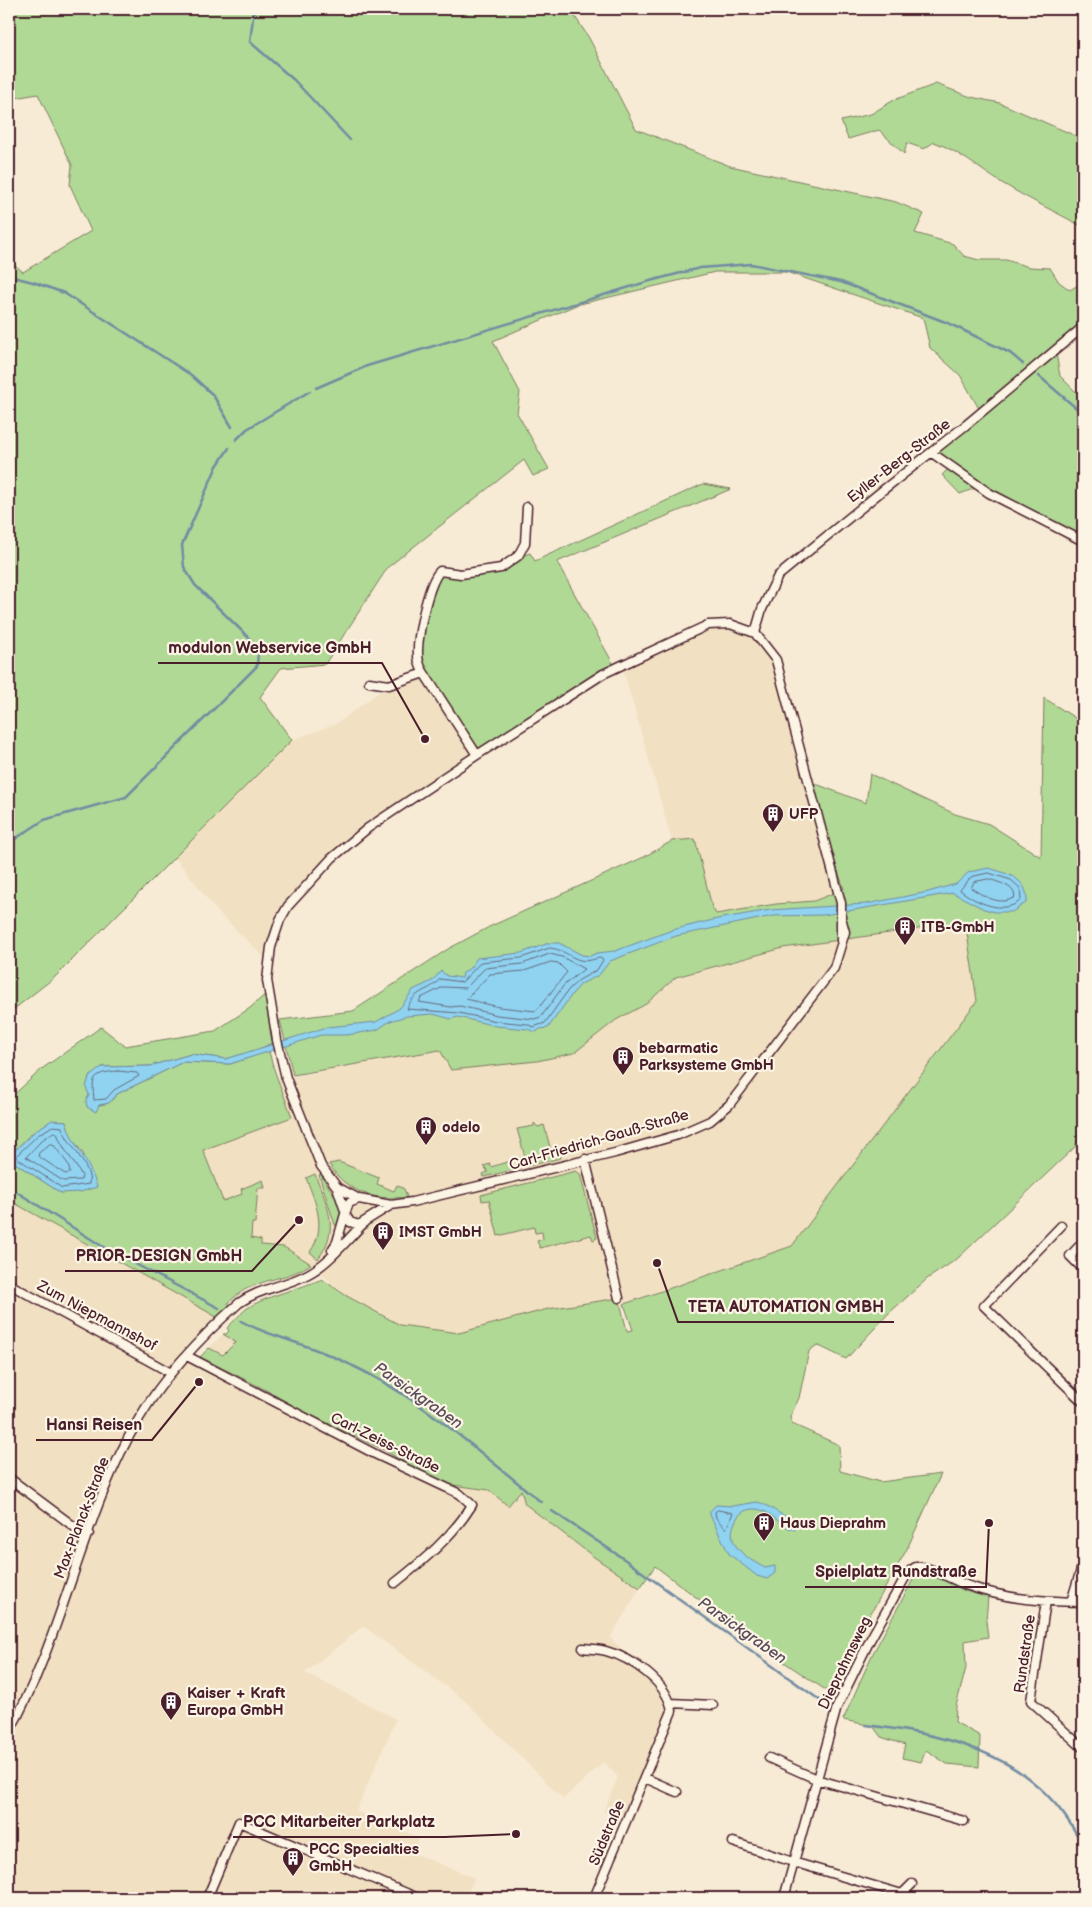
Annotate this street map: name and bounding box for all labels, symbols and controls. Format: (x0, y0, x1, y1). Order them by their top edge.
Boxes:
street label: Eyller-Berg-Straße (844, 415, 954, 507)
callout: modulon Webservice GmbH (158, 632, 382, 663)
text: modulon Webservice GmbH (168, 639, 372, 658)
building icon: UFP (761, 802, 785, 833)
place label: UFP (789, 805, 819, 824)
building icon: ITB-GmbH (893, 915, 917, 946)
place label: ITB-GmbH (921, 918, 995, 937)
place label: bebarmatic Parksysteme GmbH (639, 1039, 774, 1075)
building icon: bebarmatic Parksysteme GmbH (611, 1045, 635, 1076)
street label: Carl-Friedrich-Gauß-Straße (507, 1105, 691, 1175)
building icon: odelo (414, 1115, 438, 1146)
place label: odelo (442, 1118, 481, 1137)
building icon: IMST GmbH (371, 1220, 395, 1251)
place label: IMST GmbH (399, 1223, 482, 1242)
callout: PRIOR-DESIGN GmbH (65, 1240, 252, 1271)
text: PRIOR-DESIGN GmbH (76, 1247, 242, 1266)
street label: Zum Niepmannshof (33, 1276, 160, 1356)
callout: TETA AUTOMATION GMBH (678, 1291, 894, 1322)
text: TETA AUTOMATION GMBH (688, 1298, 884, 1317)
water label: Parsickgraben (370, 1359, 466, 1434)
street label: Carl-Zeiss-Straße (327, 1408, 443, 1478)
callout: Hansi Reisen (36, 1409, 152, 1440)
text: Hansi Reisen (46, 1416, 142, 1435)
street label: Max-Planck-Straße (50, 1454, 114, 1582)
building icon: Haus Dieprahm (752, 1511, 776, 1542)
place label: Haus Dieprahm (780, 1514, 886, 1533)
callout: Spielplatz Rundstraße (805, 1556, 986, 1587)
text: Spielplatz Rundstraße (815, 1563, 977, 1582)
water label: Parsickgraben (694, 1594, 790, 1669)
street label: Dieprahmsweg (814, 1613, 876, 1713)
street label: Rundstraße (1010, 1613, 1040, 1694)
place label: Kaiser + Kraft Europa GmbH (187, 1684, 285, 1720)
building icon: Kaiser + Kraft Europa GmbH (159, 1690, 183, 1721)
street label: Südstraße (585, 1797, 629, 1868)
callout: PCC Mitarbeiter Parkplatz (233, 1806, 445, 1837)
text: PCC Mitarbeiter Parkplatz (243, 1813, 435, 1832)
place label: PCC Specialties GmbH (309, 1840, 419, 1876)
building icon: PCC Specialties GmbH (281, 1846, 305, 1877)

